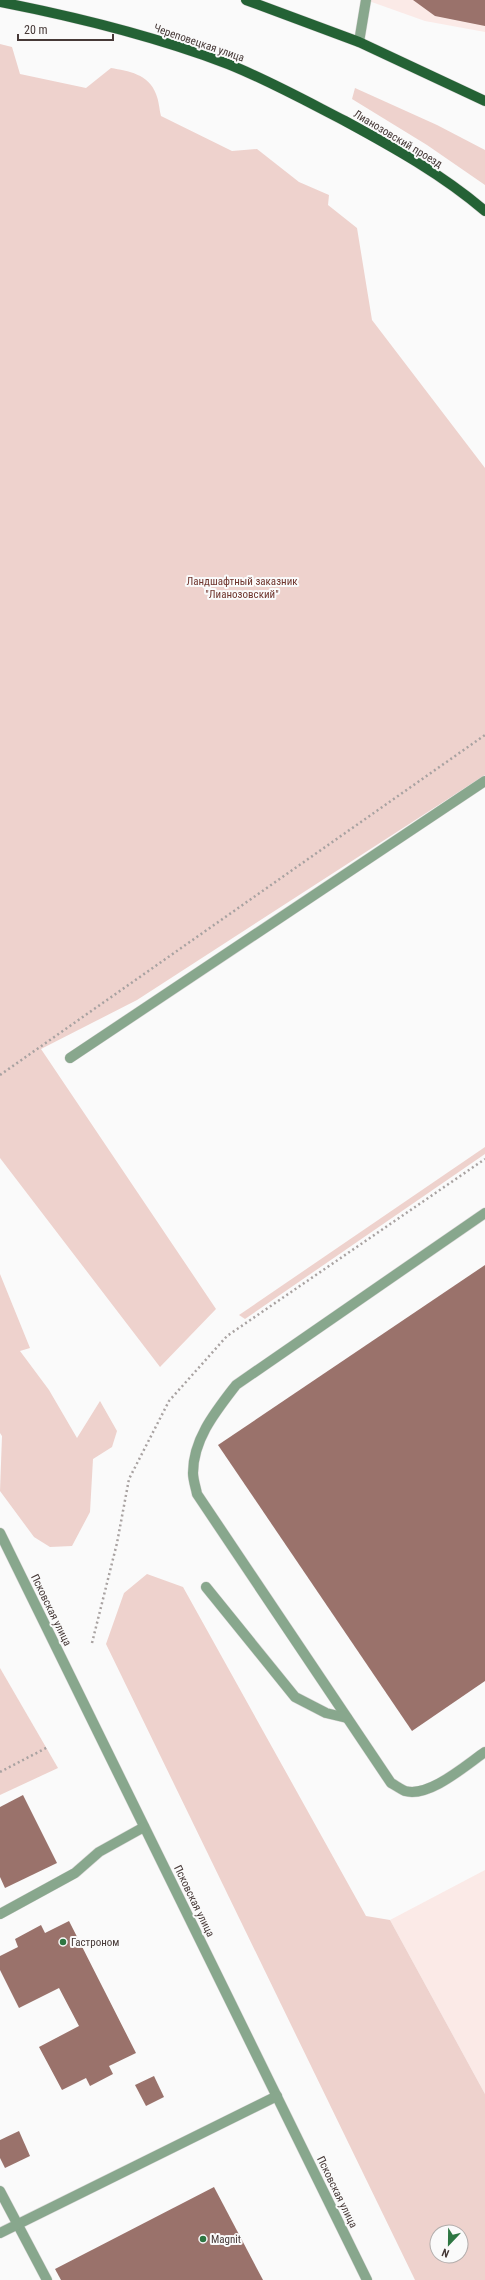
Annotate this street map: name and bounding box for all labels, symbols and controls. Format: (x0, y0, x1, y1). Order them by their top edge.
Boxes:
scale bar (18, 16, 113, 42)
street label: Череповецкая улица (152, 21, 246, 65)
text: 20 m (24, 23, 48, 37)
street label: Лианозовский проезд (351, 107, 445, 171)
park label: Ландшафтный заказник "Лианозовский" (186, 575, 298, 601)
street label: Псковская улица (28, 1572, 74, 1648)
street label: Псковская улица (171, 1863, 217, 1939)
place label: Гастроном (71, 1936, 119, 1949)
marker: Гастроном (58, 1937, 68, 1947)
street label: Псковская улица (314, 2154, 360, 2230)
north arrow (429, 2224, 469, 2264)
place label: Magnit (211, 2233, 241, 2246)
marker: Magnit (198, 2234, 208, 2244)
text: N (440, 2245, 451, 2260)

